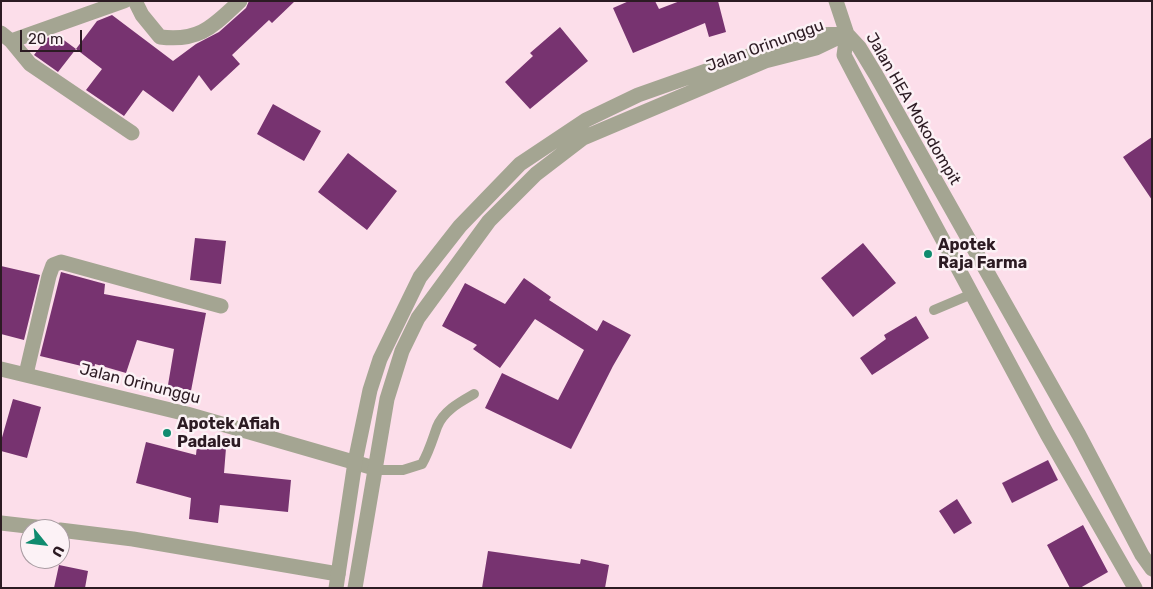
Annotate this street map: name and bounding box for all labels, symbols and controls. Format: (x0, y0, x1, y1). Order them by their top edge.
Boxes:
street label: Jalan Orinunggu (704, 16, 826, 76)
scale bar (22, 20, 85, 52)
street label: Jalan HEA Mokodompit (862, 29, 964, 189)
text: 20 m (28, 30, 63, 48)
place label: Apotek Raja Farma (938, 235, 1027, 273)
marker: Apotek Raja Farma (922, 248, 934, 260)
street label: Jalan Orinunggu (78, 360, 202, 408)
place label: Apotek Afiah Padaleu (177, 414, 280, 452)
marker: Apotek Afiah Padaleu (161, 427, 173, 439)
north arrow (20, 519, 70, 569)
text: U (48, 542, 68, 560)

